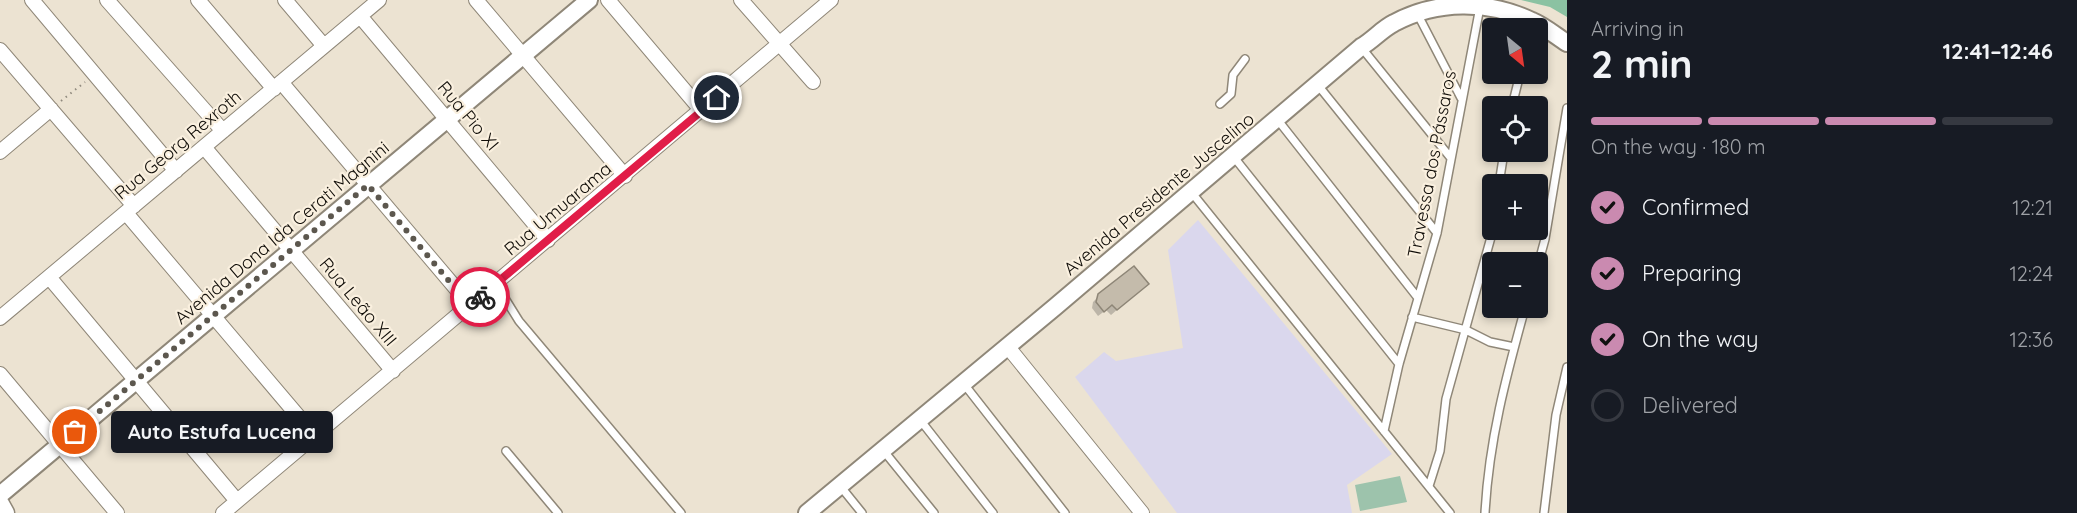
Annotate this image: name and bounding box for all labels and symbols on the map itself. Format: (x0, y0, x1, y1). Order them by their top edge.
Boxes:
north arrow (1482, 18, 1548, 84)
street label: Travessa dos Pássaros (1402, 68, 1461, 259)
pin (691, 72, 742, 123)
street label: Rua Pio XI (433, 76, 504, 155)
street label: Rua Georg Rexroth (109, 85, 246, 204)
street label: Avenida Presidente Juscelino (1059, 107, 1259, 280)
street label: Avenida Dona Ida Cerati Magnini (170, 136, 394, 329)
street label: Rua Umuarama (499, 157, 616, 260)
street label: Rua Leão XIII (315, 253, 402, 351)
courier (450, 267, 510, 327)
pin (49, 406, 100, 457)
callout: Auto Estufa Lucena (111, 411, 333, 453)

